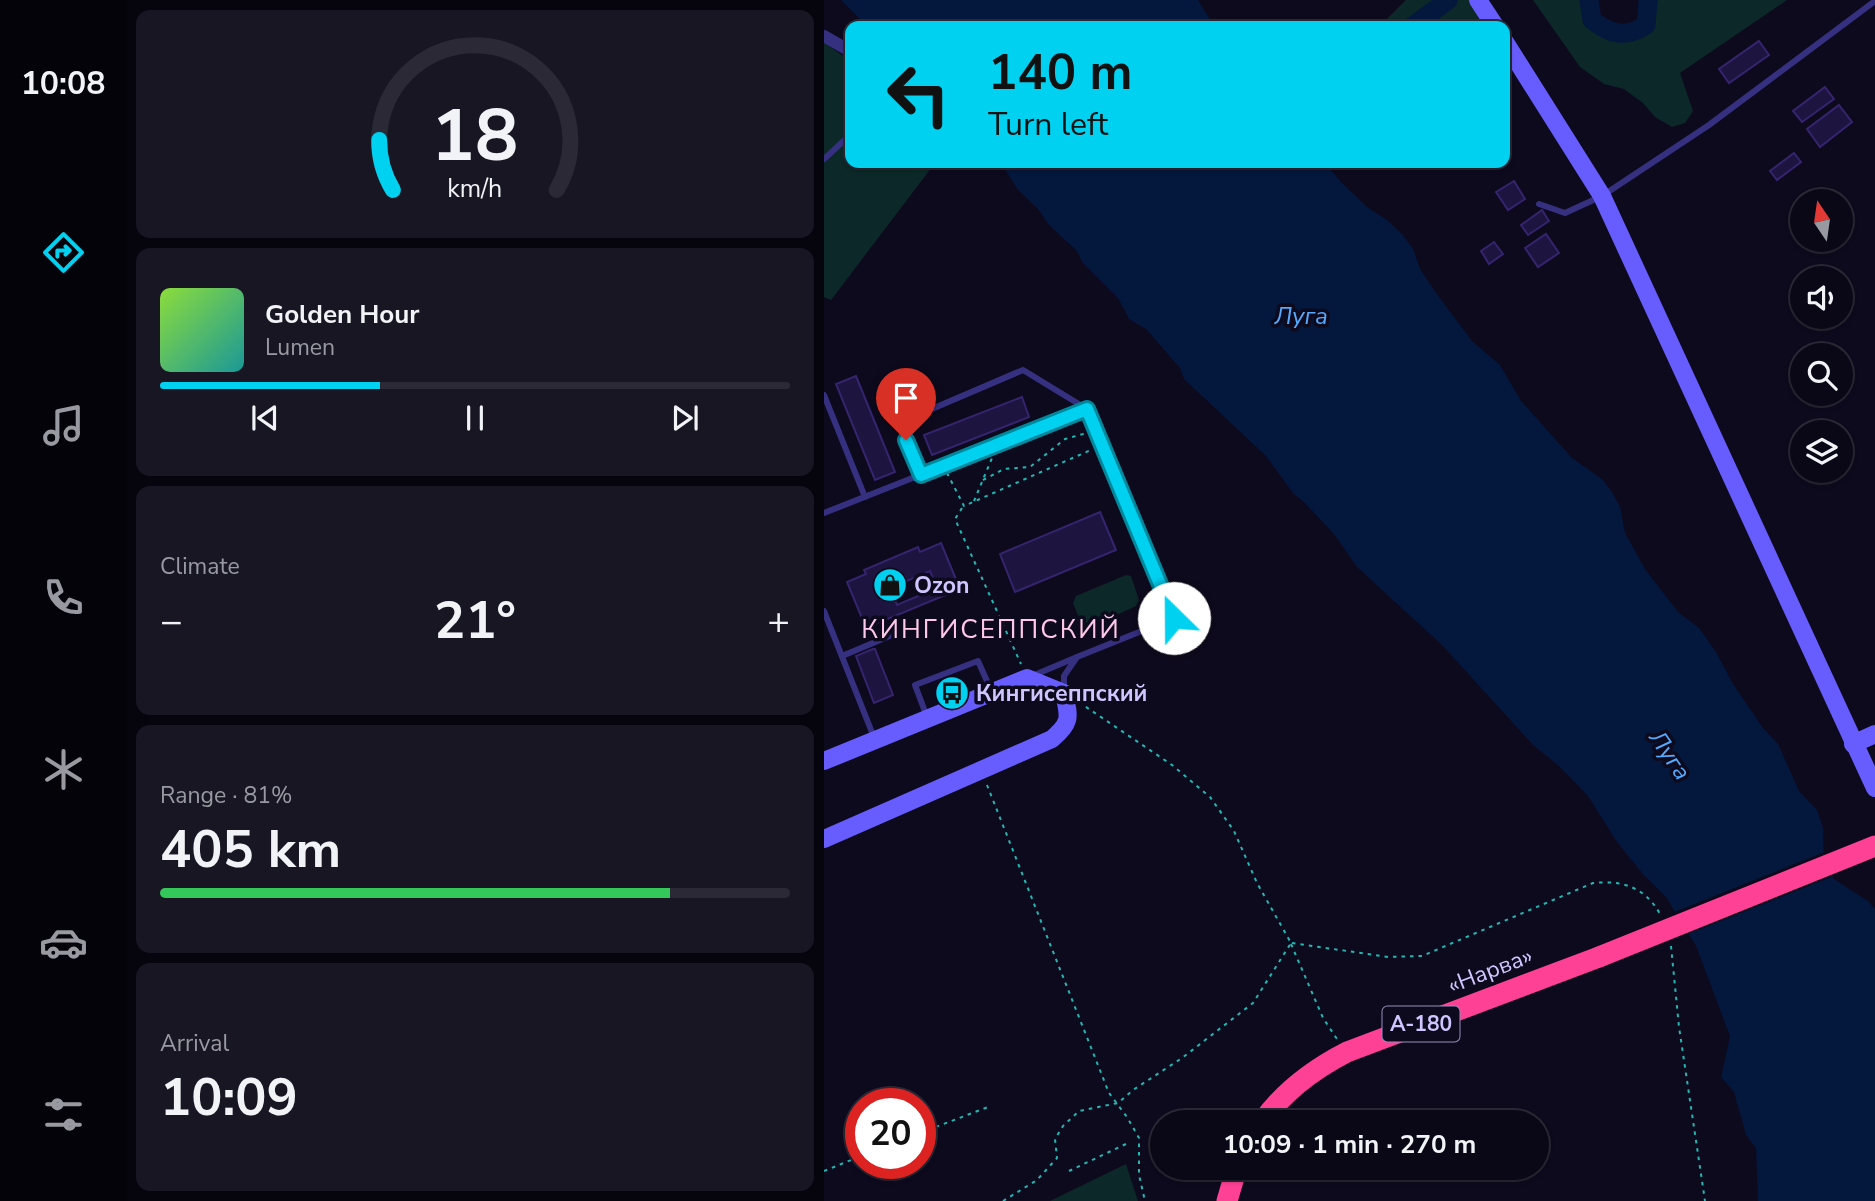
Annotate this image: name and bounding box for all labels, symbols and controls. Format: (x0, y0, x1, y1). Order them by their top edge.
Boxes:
text: 140 m (988, 39, 1132, 106)
icon: left (873, 49, 964, 140)
text: 10:08 (21, 62, 105, 105)
text: 18 (431, 86, 519, 186)
text: Turn left (988, 103, 1108, 146)
text: km/h (447, 172, 503, 206)
north arrow (1790, 189, 1853, 252)
map controls (1790, 189, 1853, 483)
icon: directions (39, 228, 88, 277)
button: sound (1790, 266, 1853, 329)
text: Golden Hour (265, 297, 420, 332)
water label: Луга (1273, 300, 1328, 332)
text: Lumen (265, 332, 335, 363)
button: search (1790, 343, 1853, 406)
pin (876, 368, 936, 440)
icon: arrive (887, 379, 925, 417)
icon: previous (246, 399, 284, 437)
icon: pause (456, 399, 494, 437)
icon: next (666, 399, 704, 437)
icon: music (39, 401, 88, 450)
button: layers (1790, 420, 1853, 483)
text: Climate (160, 551, 240, 582)
shop icon: Ozon (871, 566, 909, 604)
place label: Ozon (914, 570, 969, 601)
icon: phone (39, 573, 88, 622)
position arrow (1137, 581, 1211, 655)
text: 21° (434, 585, 516, 656)
text: − (160, 596, 183, 647)
text: + (767, 596, 790, 647)
district label: КИНГИСЕППСКИЙ (861, 612, 1121, 647)
bus stop icon: Кингисеппский (933, 674, 971, 712)
place label: Кингисеппский (976, 678, 1147, 709)
water label: Луга (1641, 723, 1698, 786)
icon: climate (39, 745, 88, 794)
text: Range · 81% (160, 780, 292, 811)
text: 405 km (160, 814, 341, 885)
icon: car (39, 918, 88, 967)
street label: «Нарва» (1443, 940, 1537, 1001)
road number: А-180 (1382, 1006, 1460, 1042)
text: Arrival (160, 1028, 229, 1059)
text: 10:09 (160, 1062, 298, 1133)
speed limit sign: 20 (845, 1088, 936, 1179)
icon: filters (39, 1090, 88, 1139)
text: 10:09 · 1 min · 270 m (1223, 1127, 1476, 1162)

